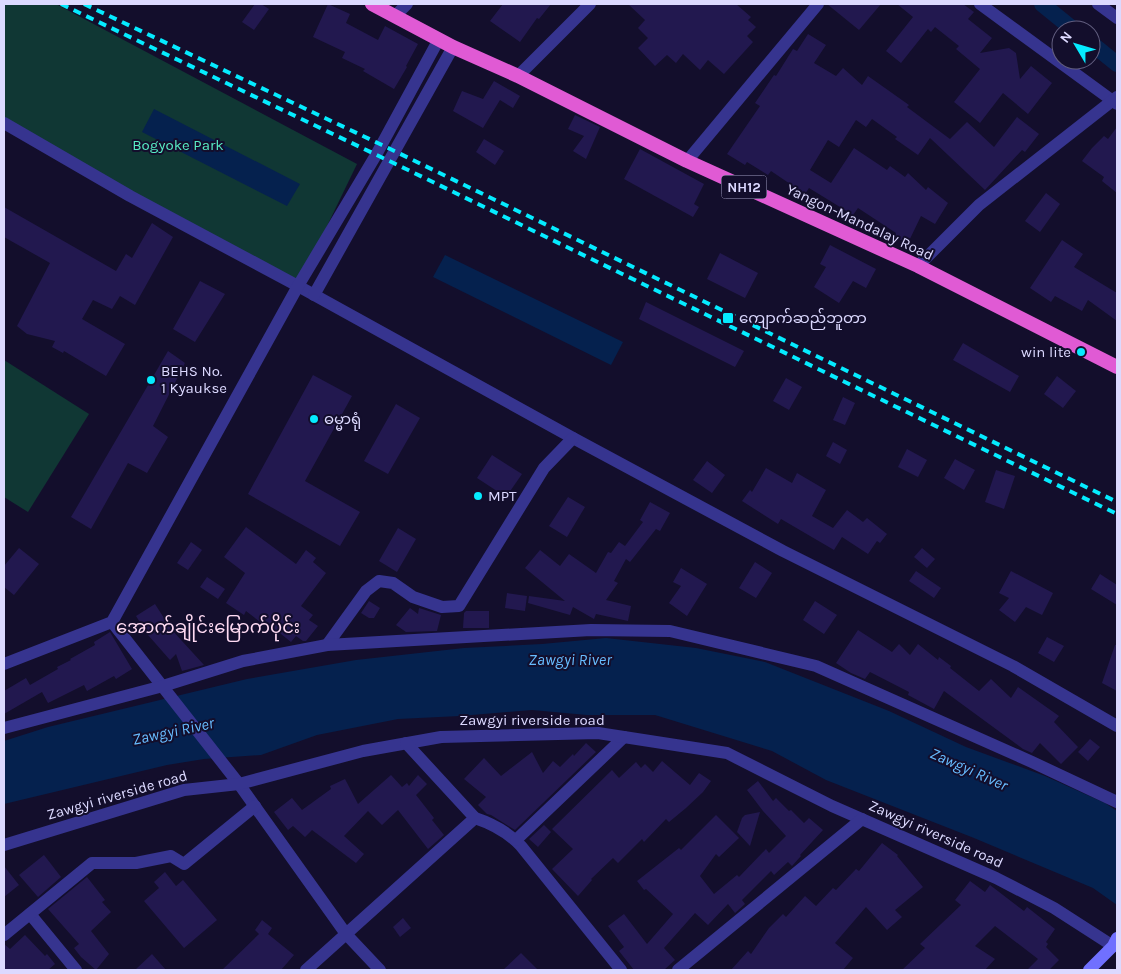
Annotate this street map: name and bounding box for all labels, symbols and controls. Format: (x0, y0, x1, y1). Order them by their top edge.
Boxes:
north arrow (1051, 20, 1101, 70)
text: N (1056, 28, 1076, 46)
park label: Bogyoke Park (132, 136, 224, 154)
road number: NH12 (722, 176, 766, 198)
street label: Yangon-Mandalay Road (784, 180, 936, 264)
place label: ကျောက်ဆည်ဘူတာ (739, 308, 867, 330)
marker: ကျောက်ဆည်ဘူတာ (721, 311, 735, 325)
place label: win lite (1021, 343, 1071, 361)
marker: win lite (1075, 346, 1087, 358)
place label: BEHS No. 1 Kyaukse (161, 362, 227, 397)
marker: BEHS No. 1 Kyaukse (145, 374, 157, 386)
place label: ဓမ္မာရုံ (324, 410, 361, 431)
marker: ဓမ္မာရုံ (308, 413, 320, 425)
place label: MPT (488, 487, 517, 505)
marker: MPT (472, 490, 484, 502)
district label: အောက်ချိုင်းမြောက်ပိုင်း (116, 613, 300, 642)
water label: Zawgyi River (528, 650, 612, 669)
street label: Zawgyi riverside road (459, 711, 605, 729)
water label: Zawgyi River (130, 713, 216, 749)
water label: Zawgyi River (927, 743, 1011, 795)
street label: Zawgyi riverside road (45, 766, 189, 824)
street label: Zawgyi riverside road (866, 796, 1006, 872)

